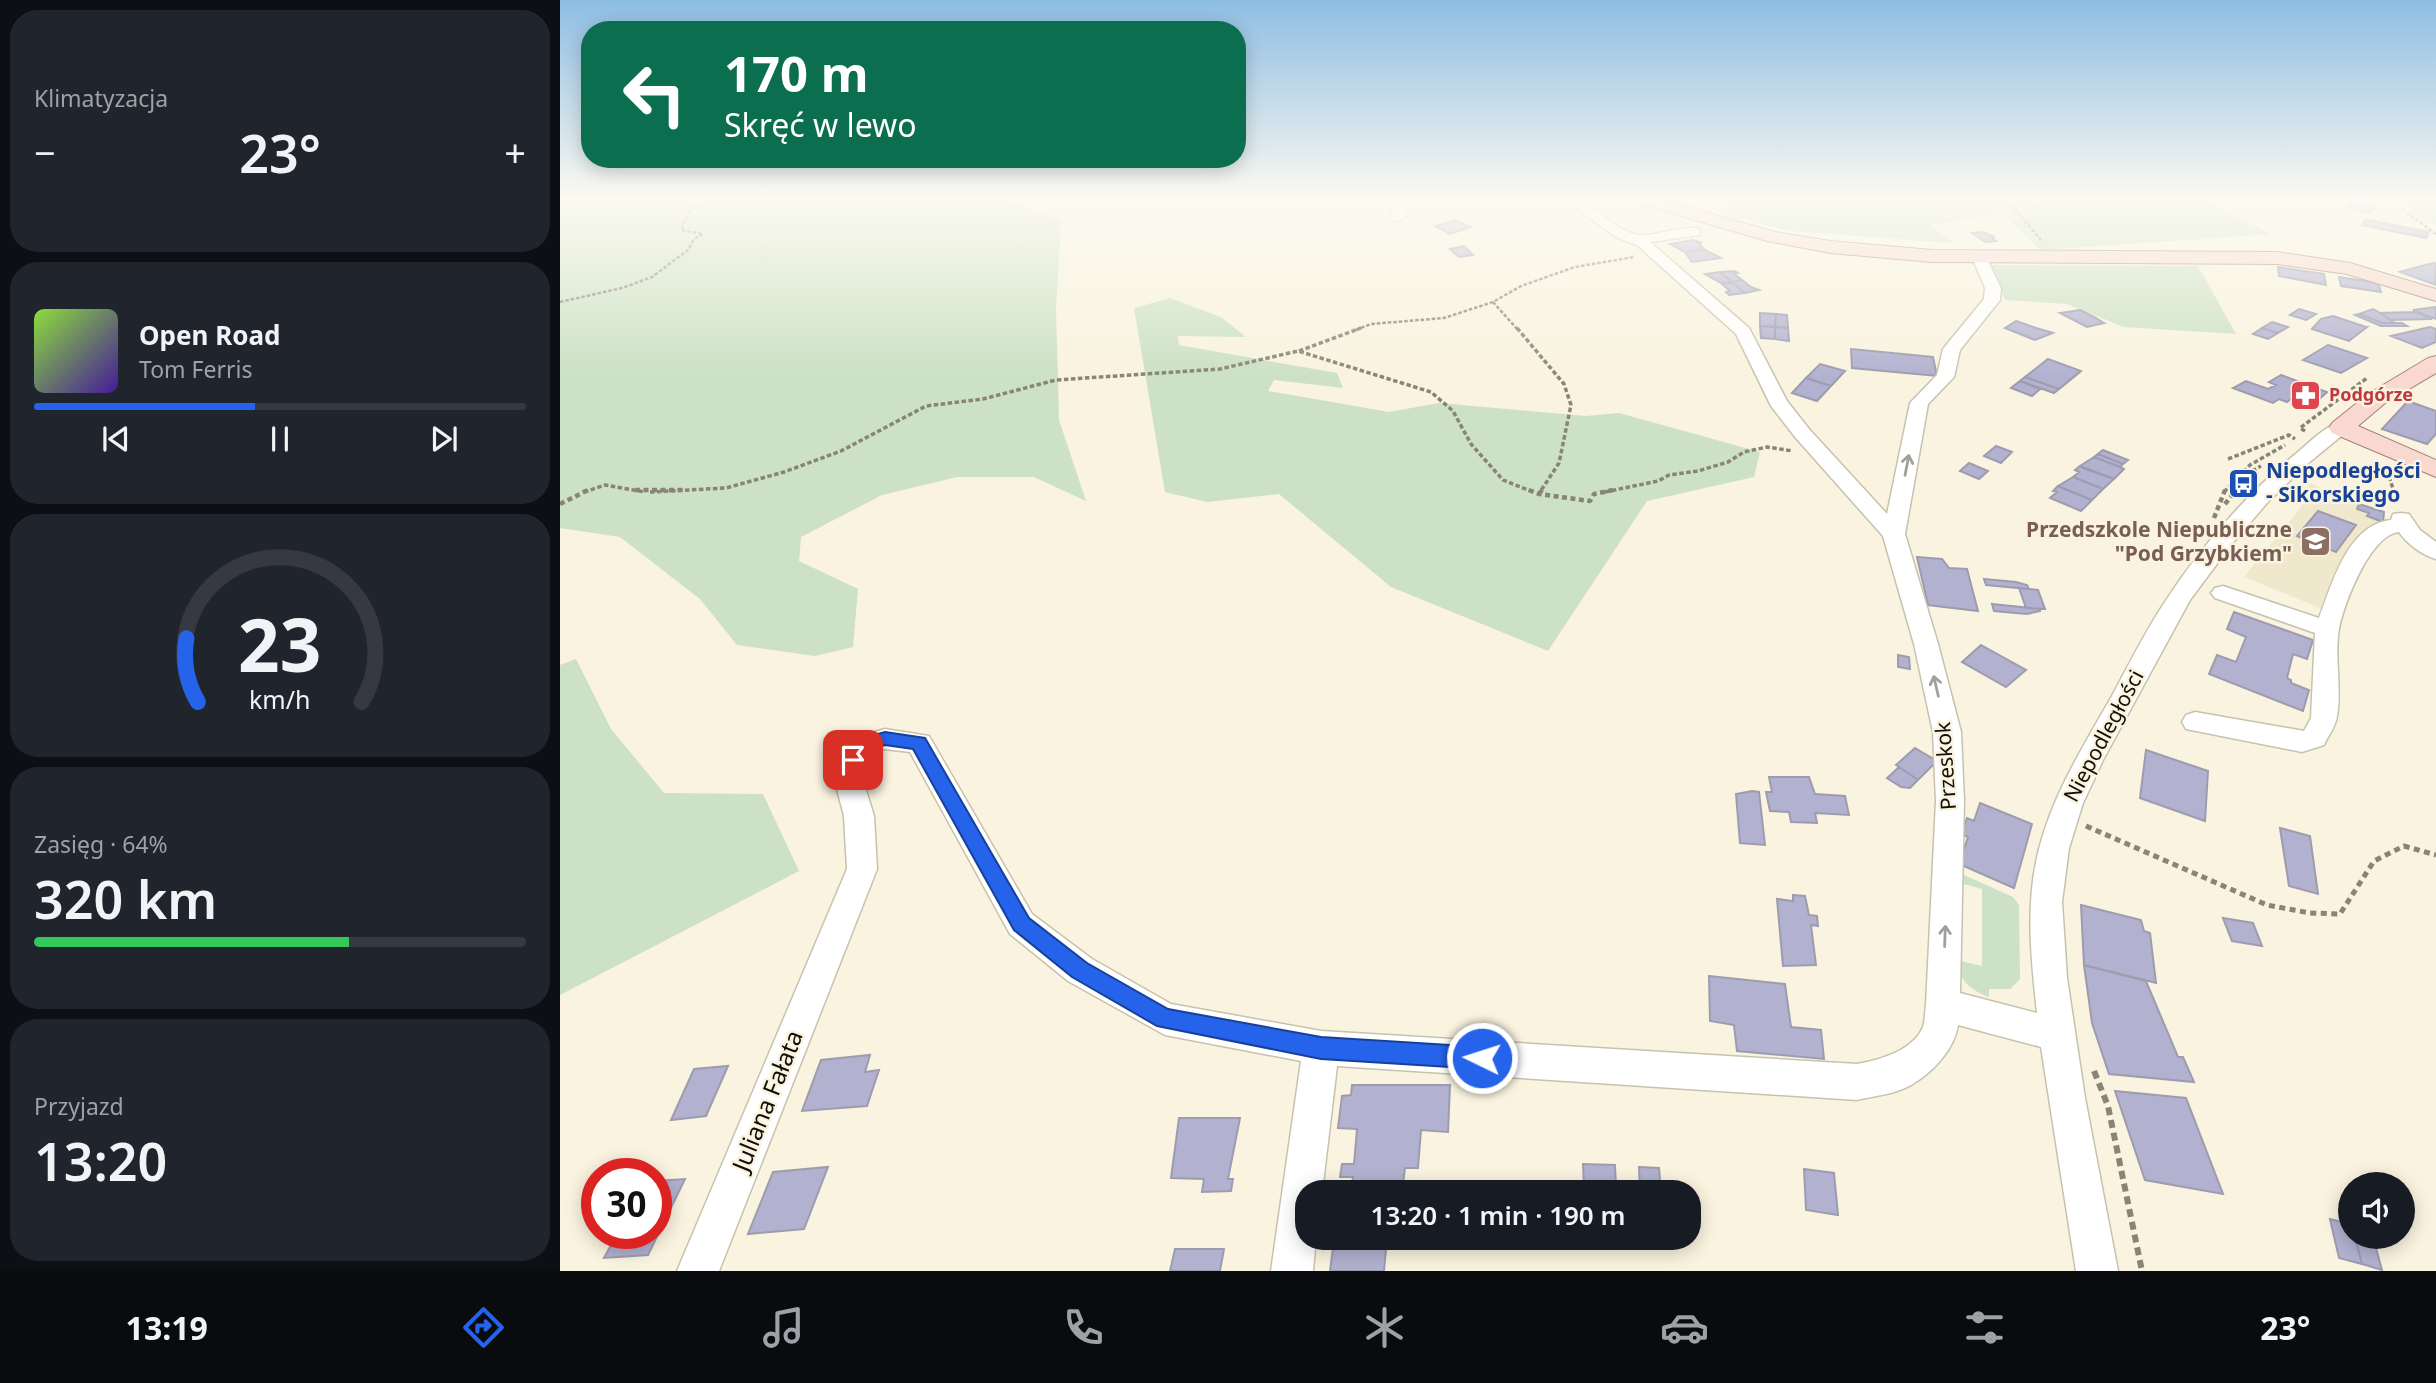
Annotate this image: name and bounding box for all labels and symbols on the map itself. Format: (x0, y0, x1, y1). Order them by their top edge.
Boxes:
pharmacy icon: Podgórze (2289, 378, 2323, 412)
place label: Podgórze (2329, 382, 2413, 406)
one-way arrow (1901, 454, 1914, 477)
place label: Niepodległości - Sikorskiego (2266, 456, 2421, 508)
bus stop icon: Niepodległości - Sikorskiego (2226, 466, 2260, 500)
place label: Przedszkole Niepubliczne "Pod Grzybkiem" (2026, 515, 2292, 567)
school or university icon: Przedszkole Niepubliczne "Pod Grzybkiem" (2298, 525, 2332, 559)
street label: Niepodległości (2057, 665, 2150, 806)
one-way arrow (1929, 675, 1942, 698)
street label: Przeskok (1928, 720, 1962, 811)
pin (823, 730, 883, 790)
one-way arrow (1938, 925, 1951, 948)
position arrow (1445, 1021, 1519, 1095)
street label: Juliana Fałata (723, 1025, 810, 1178)
speed limit sign: 30 (581, 1158, 672, 1249)

